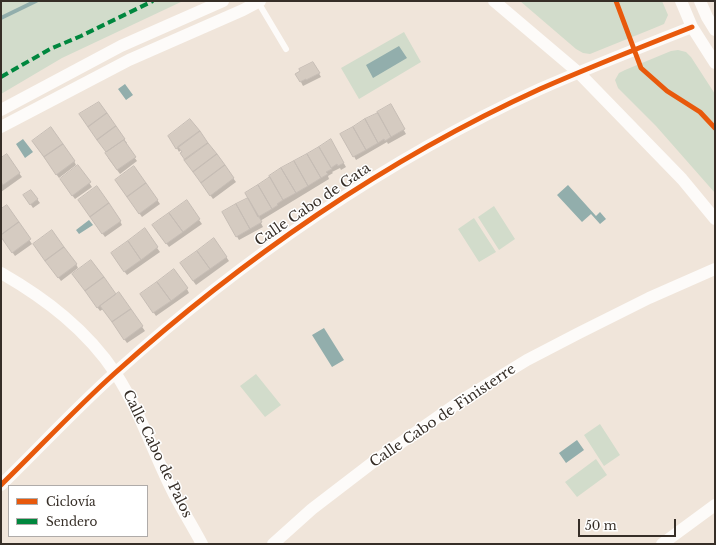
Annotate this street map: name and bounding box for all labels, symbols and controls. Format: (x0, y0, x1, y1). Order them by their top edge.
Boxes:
street label: Calle Cabo de Gata (252, 160, 374, 250)
street label: Calle Cabo de Finisterre (367, 361, 519, 471)
street label: Calle Cabo de Palos (119, 387, 195, 521)
legend (8, 485, 148, 537)
text: Ciclovía (46, 494, 96, 509)
scale bar (580, 511, 678, 537)
text: Sendero (46, 514, 97, 529)
text: 50 m (585, 518, 617, 533)

